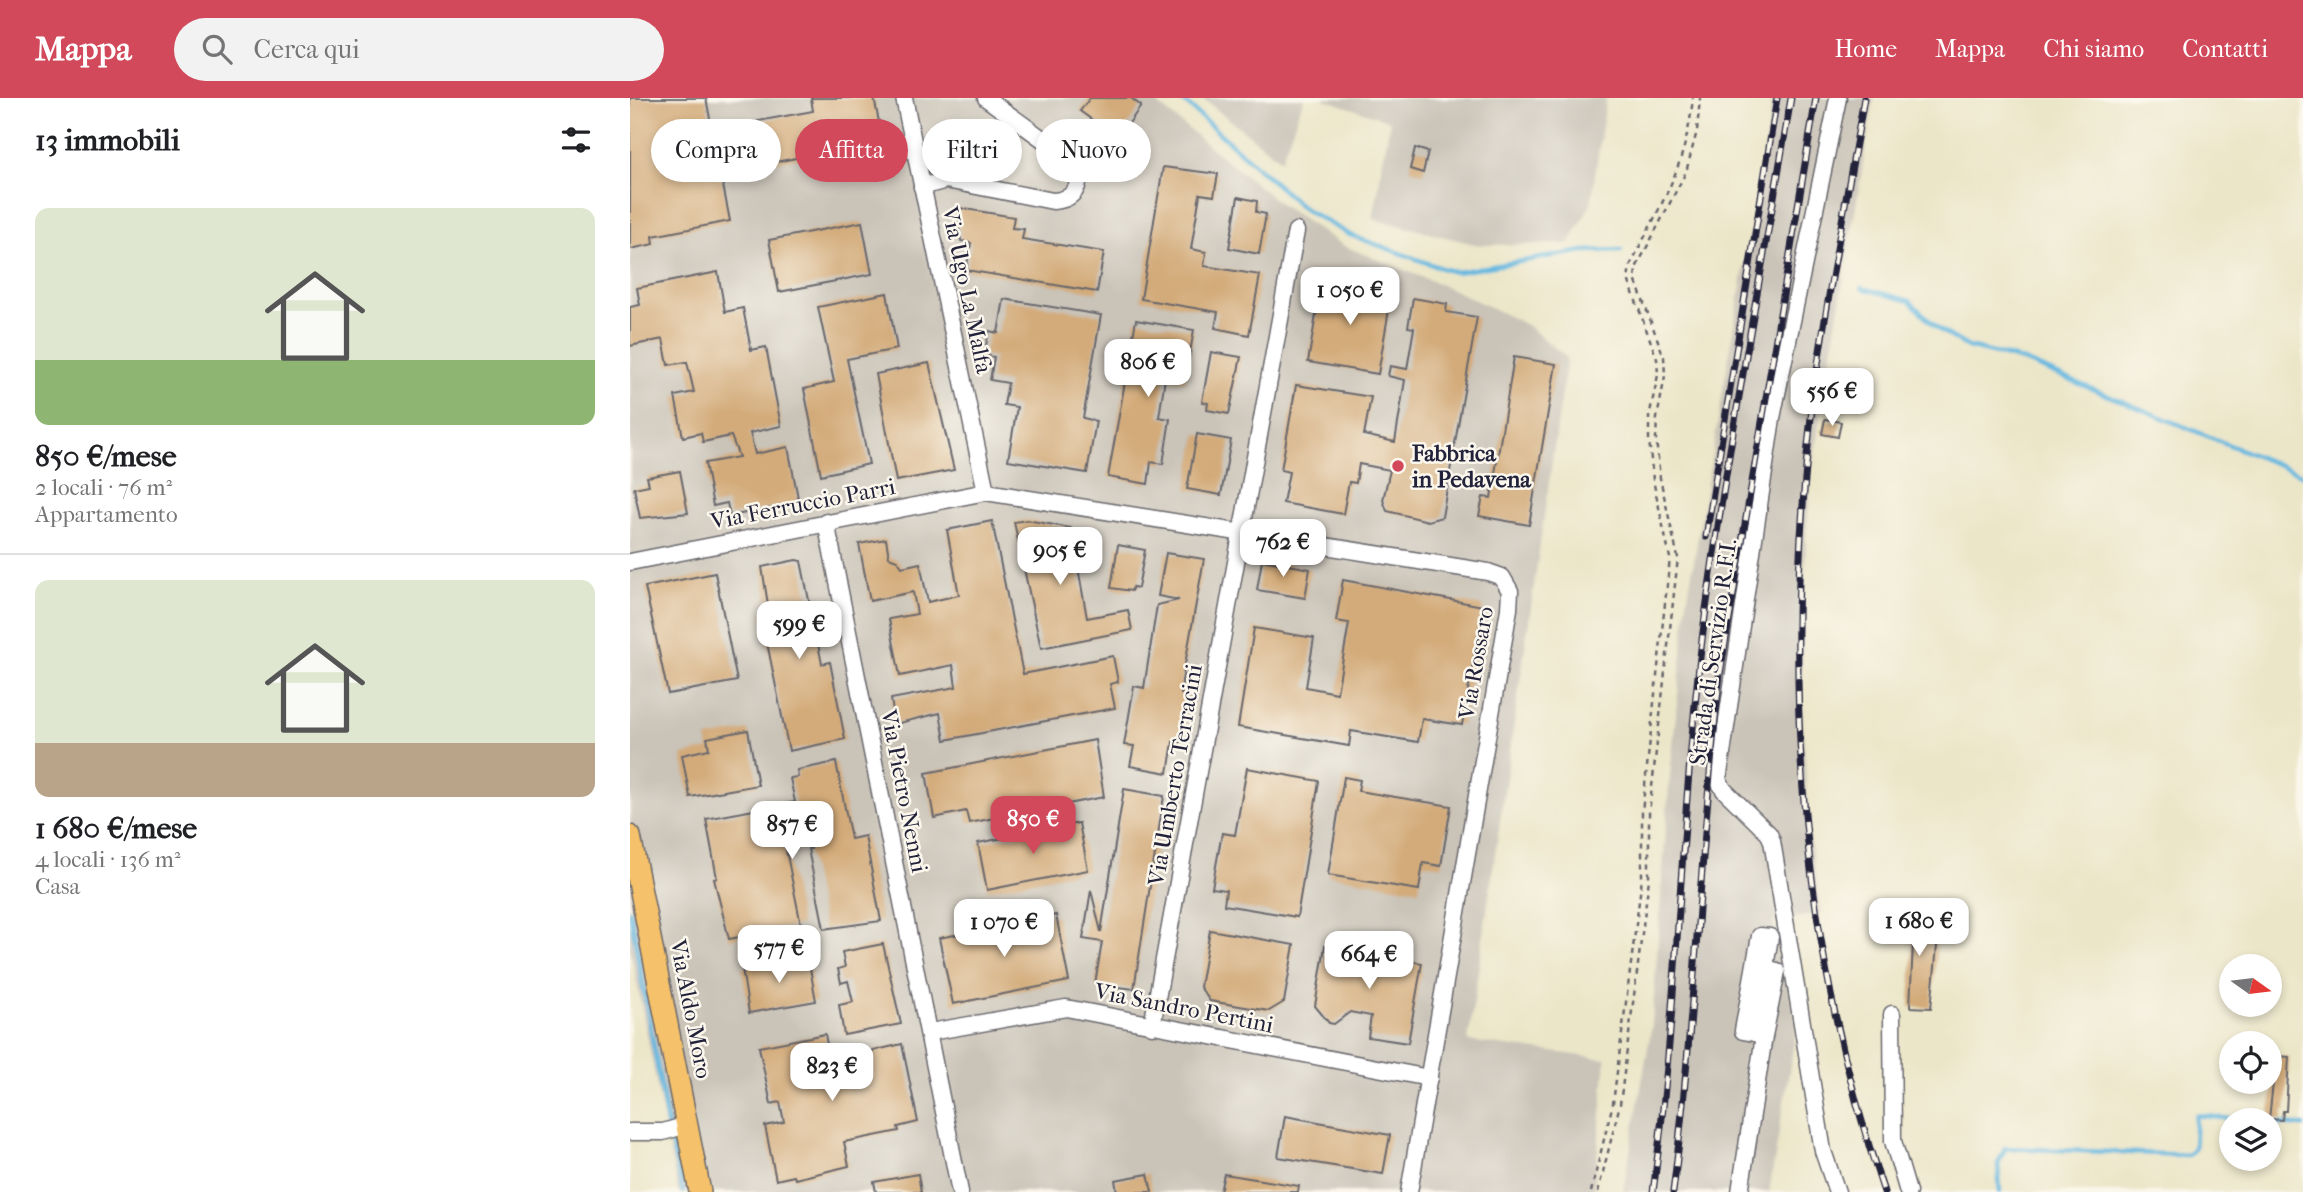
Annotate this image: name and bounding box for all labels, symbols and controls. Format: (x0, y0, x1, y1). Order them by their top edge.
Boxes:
search box (174, 18, 664, 81)
text: Mappa (35, 30, 132, 69)
icon: search (198, 30, 236, 68)
text: Cerca qui (254, 34, 360, 65)
text: Home (1835, 35, 1897, 63)
text: Mappa (1935, 35, 2005, 63)
text: Chi siamo (2043, 35, 2144, 63)
text: Contatti (2182, 35, 2268, 63)
chip: Compra (651, 119, 781, 182)
chip: Affitta (795, 119, 908, 182)
chip: Filtri (922, 119, 1022, 182)
chip: Nuovo (1036, 119, 1151, 182)
icon: filters (557, 121, 595, 159)
text: 13 immobili (35, 123, 180, 158)
street label: Via Ugo La Malfa (936, 203, 998, 376)
icon: home (252, 253, 378, 379)
pin: 1 050 € (1285, 268, 1415, 327)
text: 1 050 € (1317, 276, 1383, 303)
pin: 806 € (1099, 340, 1197, 399)
text: 806 € (1120, 348, 1176, 375)
pin: 556 € (1783, 368, 1881, 428)
text: 556 € (1807, 377, 1857, 404)
text: 850 €/mese (35, 439, 177, 474)
place label: Fabbrica in Pedavena (1411, 440, 1532, 493)
marker: Fabbrica in Pedavena (1390, 458, 1406, 474)
street label: Via Ferruccio Parri (707, 473, 898, 535)
text: 2 locali · 76 m² (35, 474, 172, 501)
text: Appartamento (35, 501, 178, 528)
pin: 762 € (1234, 519, 1332, 579)
pin: 905 € (1011, 528, 1109, 587)
text: 762 € (1256, 528, 1310, 555)
text: 905 € (1033, 536, 1087, 563)
street label: Strada di Servizio R.F.I. (1684, 537, 1742, 767)
pin: 599 € (750, 602, 848, 661)
street label: Via Rossaro (1453, 604, 1499, 723)
text: 599 € (773, 610, 825, 637)
icon: home (252, 625, 378, 751)
street label: Via Umberto Terracini (1142, 662, 1208, 889)
street label: Via Pietro Nenni (875, 706, 933, 875)
pin: 850 € (984, 796, 1082, 856)
pin: 857 € (743, 802, 841, 861)
text: 850 € (1007, 805, 1059, 832)
text: 857 € (766, 810, 818, 837)
text: 1 680 €/mese (35, 811, 197, 846)
text: 4 locali · 136 m² (35, 846, 180, 873)
text: Casa (35, 873, 80, 900)
pin: 1 680 € (1854, 898, 1984, 958)
pin: 1 070 € (939, 900, 1069, 959)
text: 1 680 € (1885, 907, 1953, 934)
text: 1 070 € (970, 908, 1038, 935)
pin: 577 € (730, 926, 828, 985)
pin: 664 € (1320, 932, 1418, 991)
text: 577 € (754, 934, 804, 961)
street label: Via Aldo Moro (664, 936, 718, 1081)
text: 664 € (1340, 940, 1398, 967)
north arrow (2219, 954, 2282, 1017)
map controls (2219, 954, 2282, 1171)
street label: Via Sandro Pertini (1091, 977, 1276, 1039)
button: locate (2219, 1031, 2282, 1094)
pin: 823 € (783, 1044, 881, 1103)
text: 823 € (806, 1052, 858, 1079)
button: layers (2219, 1108, 2282, 1171)

